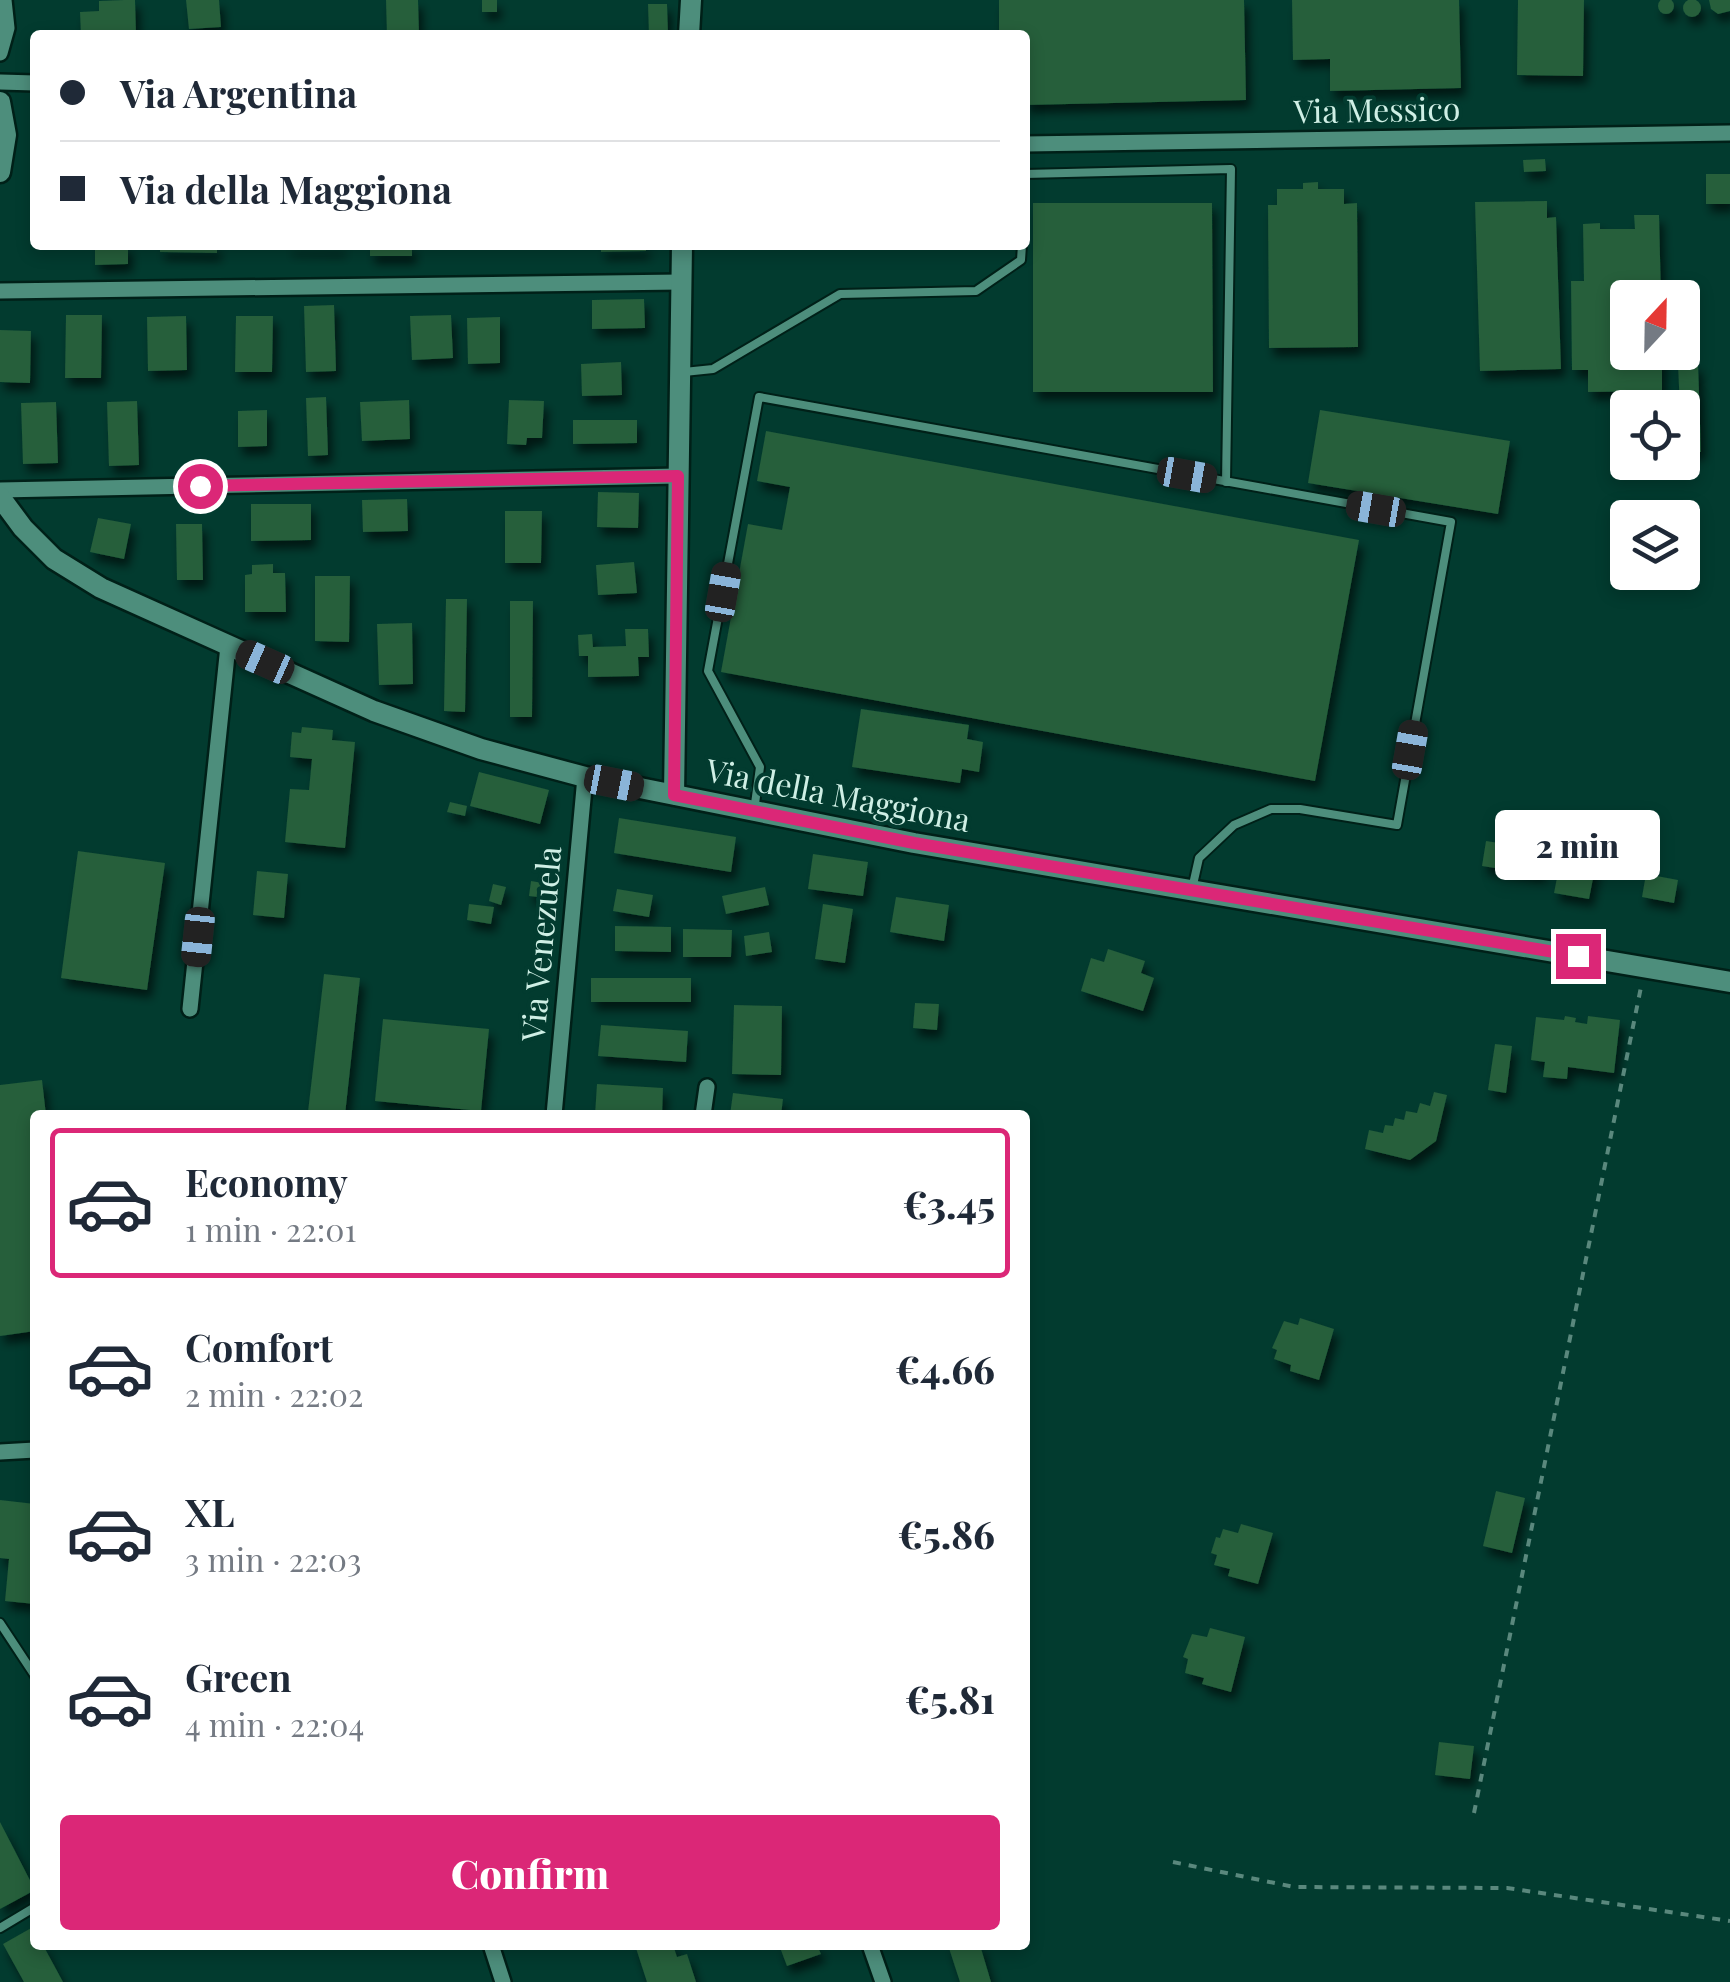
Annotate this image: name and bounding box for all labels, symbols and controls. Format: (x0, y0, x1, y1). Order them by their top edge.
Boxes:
text: Via Argentina (120, 67, 357, 118)
street label: Via Messico (1292, 86, 1461, 131)
text: Via della Maggiona (120, 163, 452, 214)
north arrow (1610, 280, 1700, 370)
map controls (1610, 280, 1700, 590)
button: locate (1610, 390, 1700, 480)
car (1155, 455, 1219, 495)
route start (178, 464, 223, 509)
car (1344, 489, 1408, 529)
button: layers (1610, 500, 1700, 590)
car (703, 560, 743, 624)
car (231, 636, 299, 688)
car (1390, 718, 1430, 782)
street label: Via della Maggiona (702, 747, 974, 840)
car (582, 763, 646, 803)
callout: 2 min (1496, 811, 1660, 881)
text: 2 min (1536, 823, 1619, 866)
street label: Via Venezuela (509, 844, 569, 1044)
car (180, 906, 216, 968)
route end (1556, 934, 1601, 979)
text: Economy (185, 1156, 348, 1207)
icon: car (65, 1158, 155, 1248)
text: €3.45 (903, 1178, 995, 1229)
text: 1 min · 22:01 (185, 1207, 356, 1250)
text: Comfort (185, 1321, 333, 1372)
icon: car (65, 1323, 155, 1413)
text: €4.66 (895, 1343, 995, 1394)
text: 2 min · 22:02 (185, 1372, 363, 1415)
text: XL (185, 1486, 234, 1537)
icon: car (65, 1488, 155, 1578)
text: €5.86 (898, 1508, 995, 1559)
text: 3 min · 22:03 (185, 1537, 361, 1580)
text: Green (185, 1651, 292, 1702)
icon: car (65, 1653, 155, 1743)
text: €5.81 (905, 1673, 995, 1724)
text: 4 min · 22:04 (185, 1702, 364, 1745)
button: Confirm (60, 1815, 1000, 1930)

